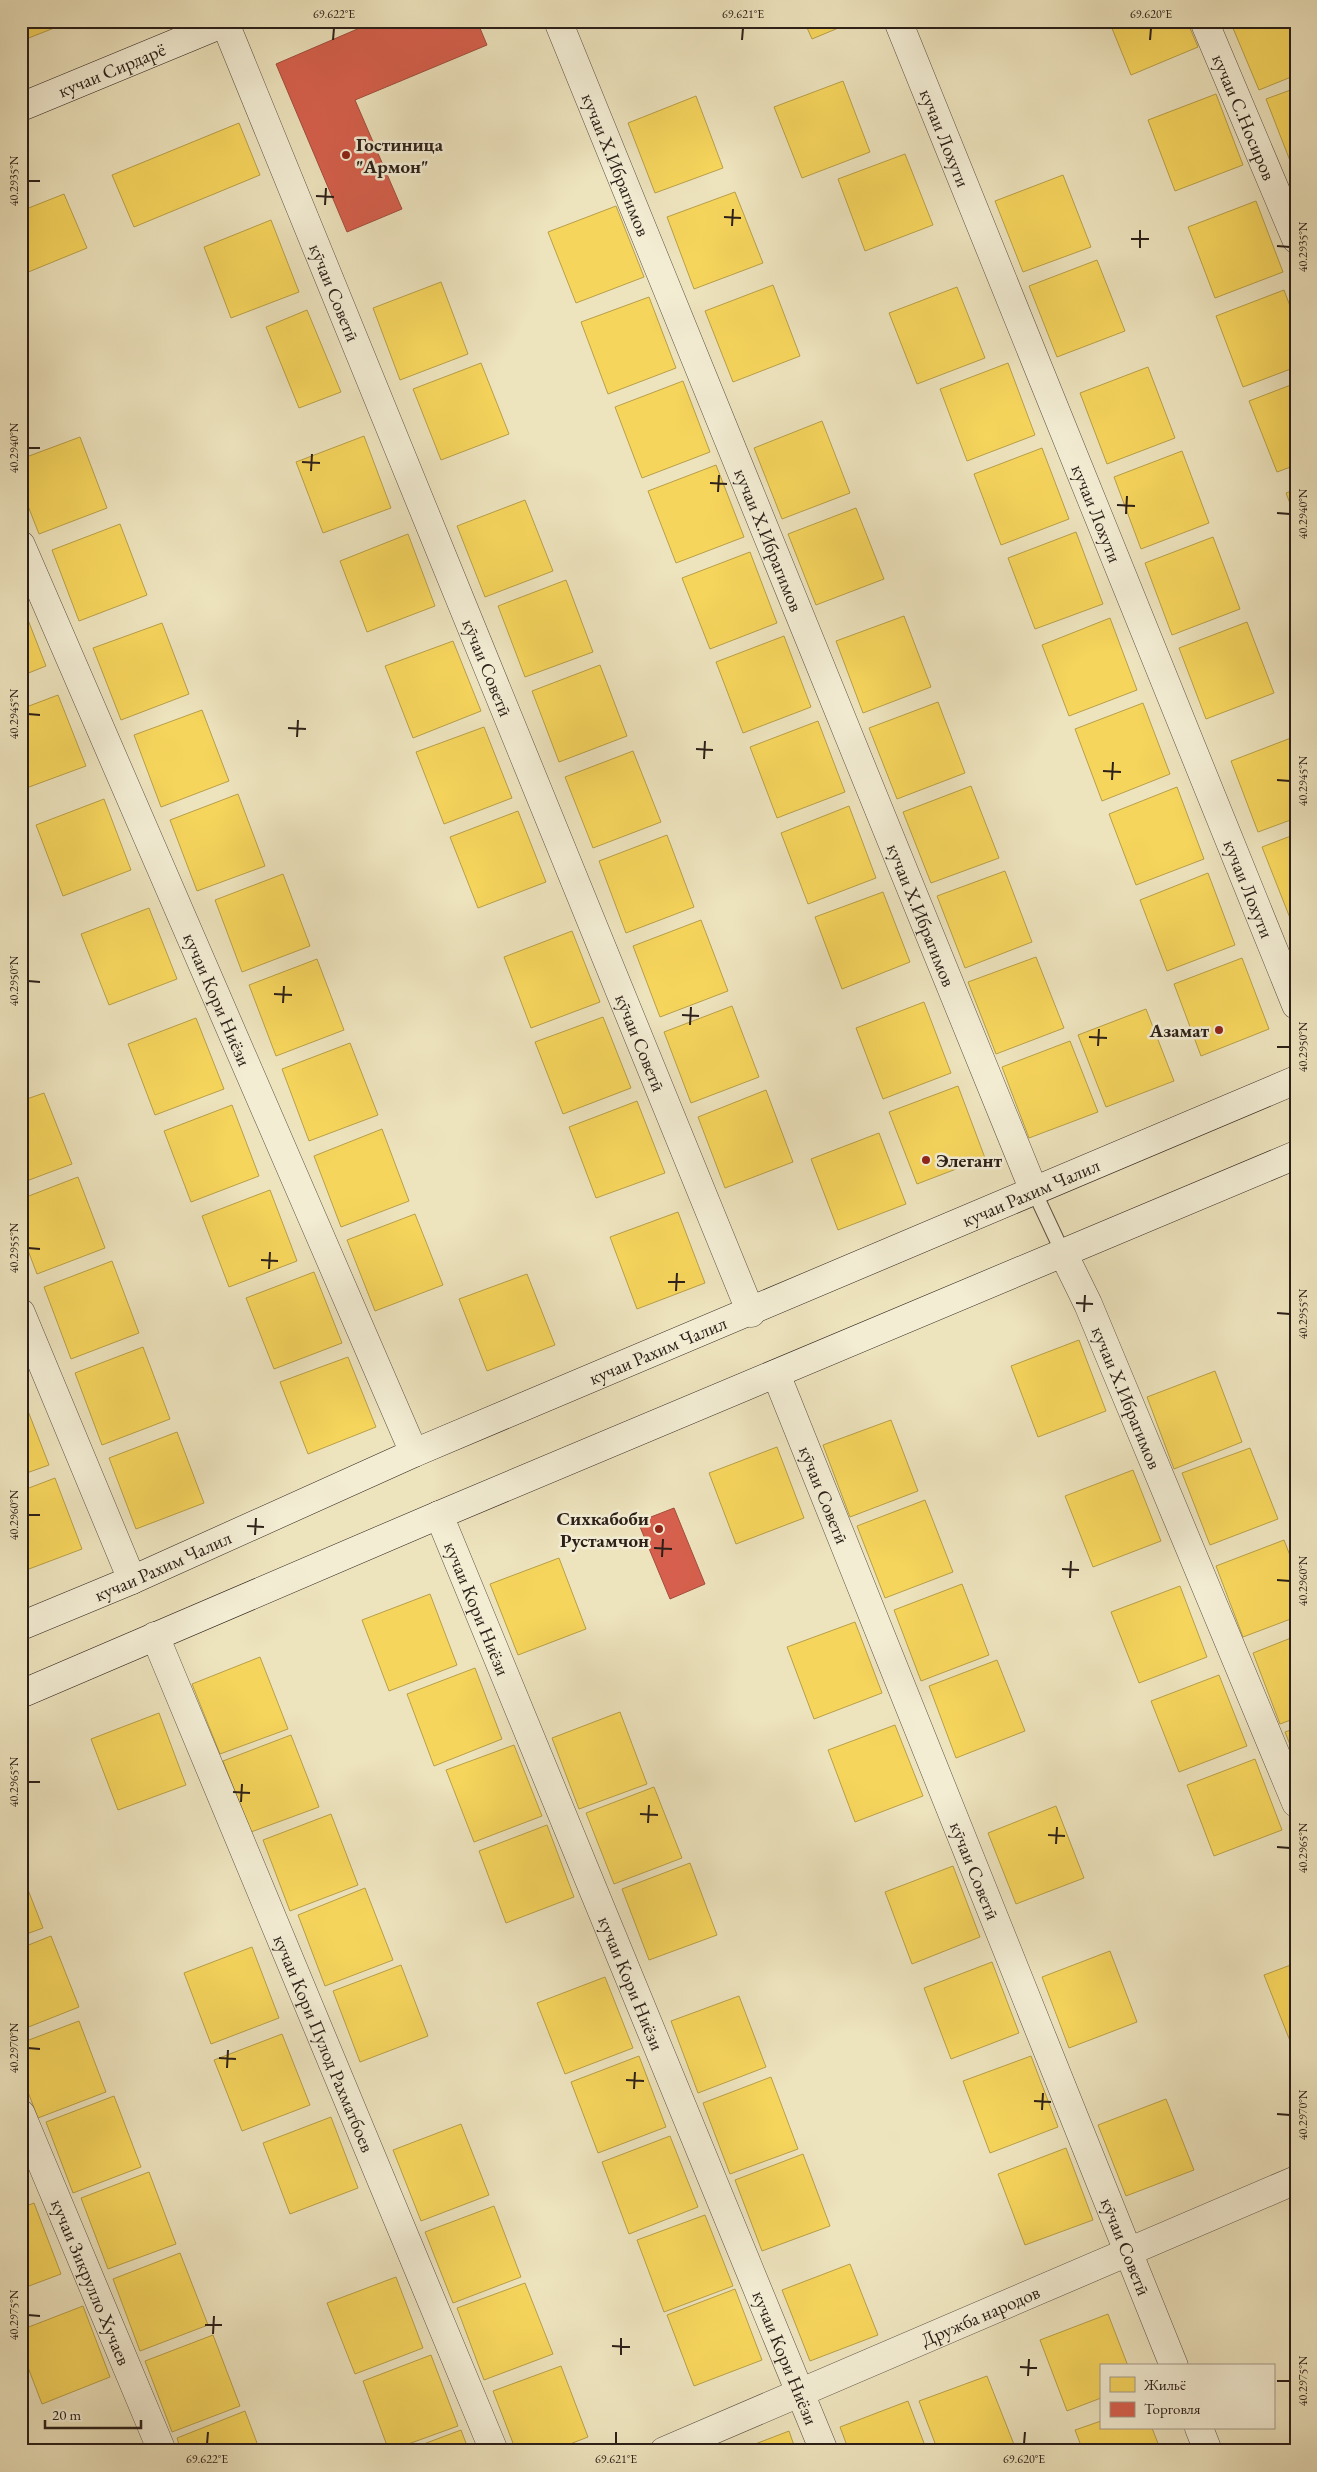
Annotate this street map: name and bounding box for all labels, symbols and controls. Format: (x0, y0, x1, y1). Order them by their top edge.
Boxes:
text: 69.622°E (313, 6, 355, 22)
text: 69.621°E (722, 6, 764, 22)
text: 69.620°E (1130, 6, 1172, 22)
street label: кучаи Сирдарё (54, 37, 169, 103)
street label: кучаи С.Носиров (1206, 50, 1282, 184)
street label: кучаи Лохути (914, 85, 976, 191)
street label: кучаи Х.Ибрагимов (576, 89, 656, 240)
place label: Гостиница "Армон" (356, 132, 444, 179)
marker: Гостиница "Армон" (340, 149, 352, 161)
text: 40.2935°N (6, 155, 22, 206)
text: 40.2935°N (1295, 221, 1311, 272)
street label: кӯчаи Советӣ (303, 240, 366, 345)
text: 40.2940°N (6, 422, 22, 473)
street label: кучаи Лохути (1066, 461, 1128, 566)
street label: кучаи Х.Ибрагимов (728, 465, 809, 615)
text: 40.2940°N (1295, 488, 1311, 539)
street label: кӯчаи Советӣ (456, 615, 518, 720)
text: 40.2945°N (6, 688, 22, 739)
text: 40.2945°N (1295, 755, 1311, 806)
street label: кучаи Лохути (1217, 836, 1280, 942)
street label: кучаи Х.Ибрагимов (881, 840, 961, 990)
street label: кучаи Кори Ниёзи (177, 929, 257, 1070)
text: 40.2950°N (6, 955, 22, 1006)
street label: кӯчаи Советӣ (609, 990, 671, 1095)
place label: Азамат (1148, 1018, 1209, 1043)
text: 40.2950°N (1295, 1021, 1311, 1072)
marker: Азамат (1213, 1024, 1225, 1036)
place label: Элегант (936, 1148, 1002, 1173)
street label: кучаи Рахим Чалил (958, 1152, 1104, 1233)
marker: Элегант (920, 1154, 932, 1166)
text: 40.2955°N (6, 1222, 22, 1273)
text: 40.2955°N (1295, 1288, 1311, 1339)
street label: кучаи Рахим Чалил (585, 1310, 731, 1391)
street label: кучаи Х.Ибрагимов (1086, 1322, 1167, 1473)
street label: кӯчаи Советӣ (793, 1442, 855, 1548)
text: 40.2960°N (6, 1489, 22, 1540)
place label: Сихкабоби Рустамчон (557, 1506, 649, 1553)
marker: Сихкабоби Рустамчон (653, 1523, 665, 1535)
street label: кучаи Рахим Чалил (91, 1525, 235, 1607)
street label: кучаи Кори Ниёзи (438, 1538, 516, 1679)
text: 40.2960°N (1295, 1555, 1311, 1606)
text: 40.2965°N (6, 1756, 22, 1807)
street label: кӯчаи Советӣ (944, 1818, 1006, 1923)
text: 40.2965°N (1295, 1822, 1311, 1873)
street label: кучаи Кори Ниёзи (592, 1912, 670, 2054)
street label: кучаи Кори Пулод Рахматбоев (268, 1931, 380, 2156)
text: 40.2970°N (6, 2022, 22, 2073)
text: 40.2970°N (1295, 2089, 1311, 2140)
street label: кӯчаи Советӣ (1095, 2194, 1156, 2299)
street label: кучаи Зикрулло Хучаев (45, 2195, 137, 2369)
street label: Дружба народов (917, 2279, 1044, 2352)
street label: кучаи Кори Ниёзи (746, 2287, 824, 2429)
text: 40.2975°N (6, 2289, 22, 2340)
text: 40.2975°N (1295, 2355, 1311, 2406)
legend (1100, 2364, 1274, 2430)
text: Жильё (1143, 2375, 1186, 2394)
scale bar (45, 2397, 141, 2429)
text: Торговля (1144, 2399, 1201, 2418)
text: 20 m (52, 2405, 81, 2424)
text: 69.622°E (186, 2451, 228, 2467)
text: 69.621°E (595, 2451, 637, 2467)
text: 69.620°E (1003, 2451, 1045, 2467)

